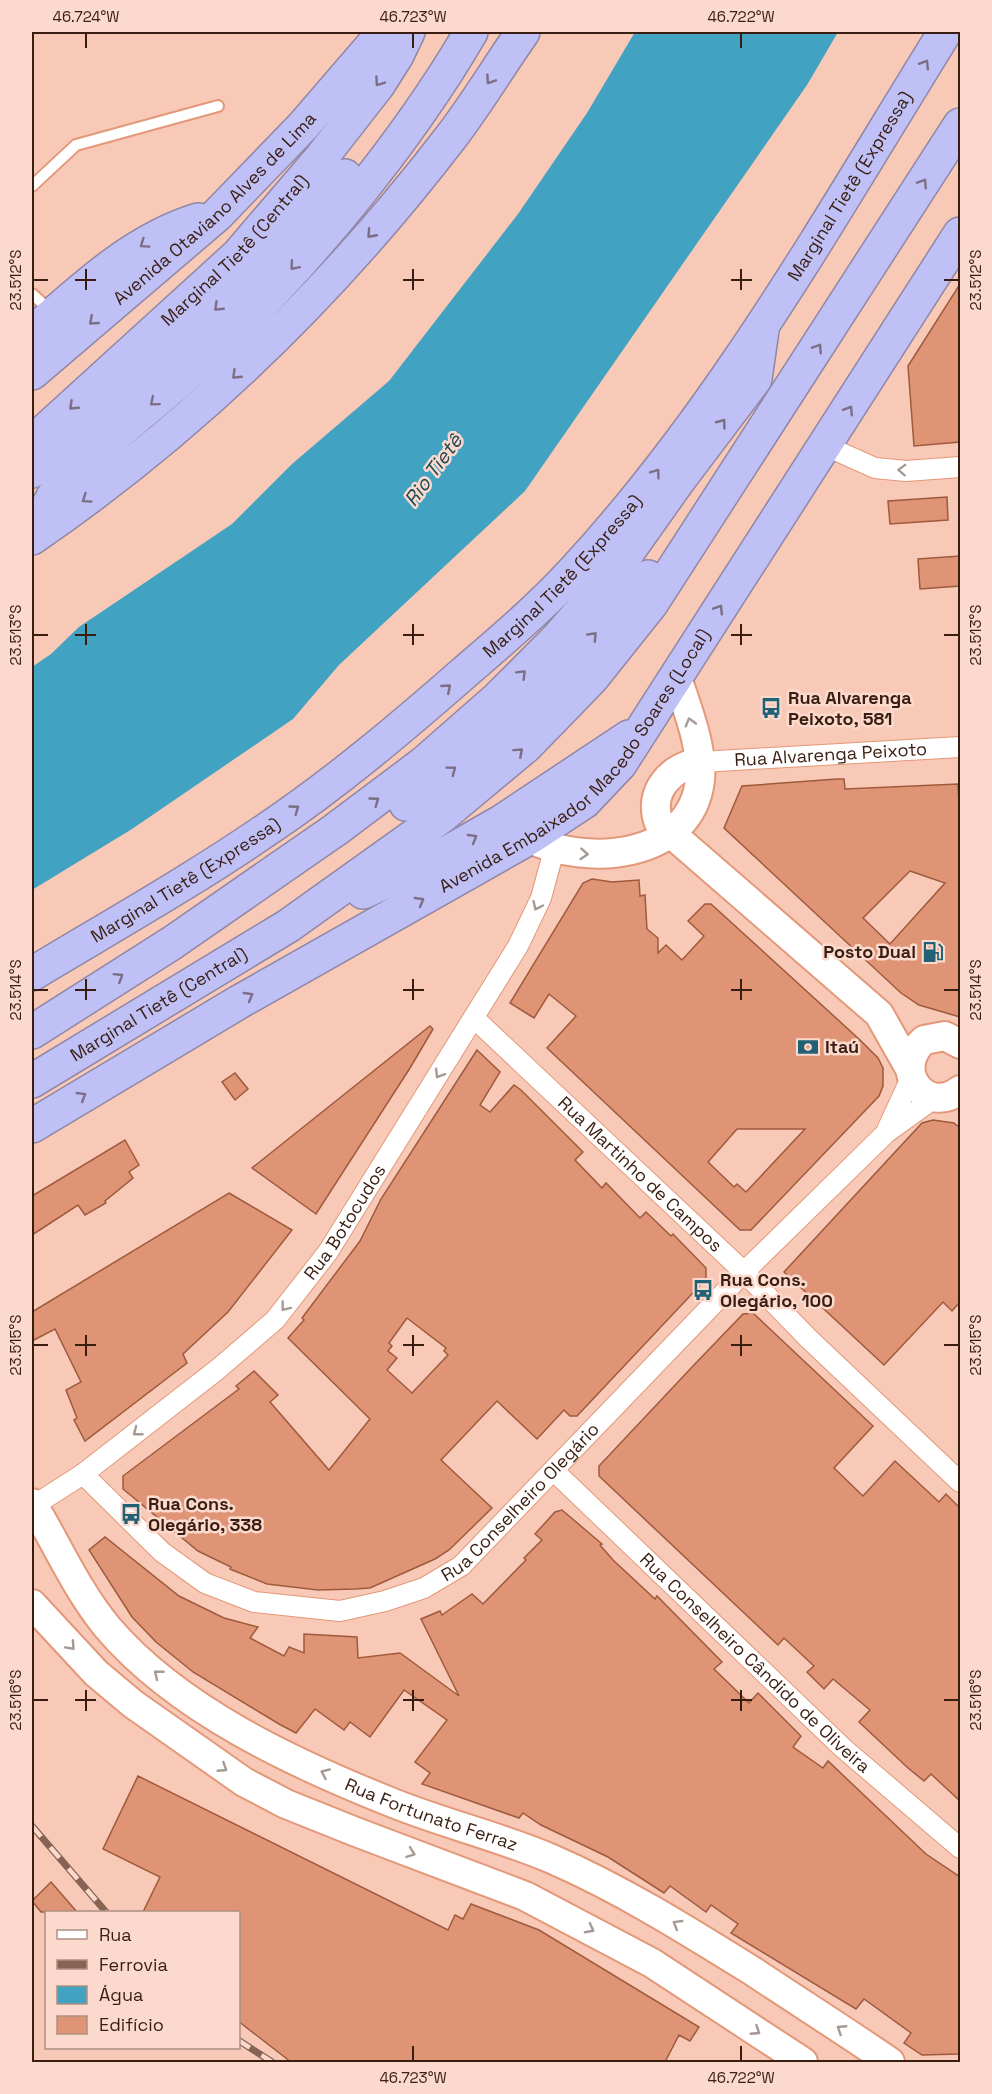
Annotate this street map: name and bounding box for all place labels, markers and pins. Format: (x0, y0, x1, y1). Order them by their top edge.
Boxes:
place label: Rua Alvarenga Peixoto, 581 (788, 686, 912, 730)
bus stop icon: Rua Alvarenga Peixoto, 581 (759, 696, 783, 720)
place label: Posto Dual (823, 940, 916, 963)
fuel station icon: Posto Dual (921, 940, 945, 964)
bank icon: Itaú (796, 1035, 820, 1059)
place label: Itaú (825, 1035, 859, 1058)
place label: Rua Cons. Olegário, 100 (720, 1268, 833, 1312)
bus stop icon: Rua Cons. Olegário, 100 (691, 1278, 715, 1302)
place label: Rua Cons. Olegário, 338 (148, 1492, 262, 1536)
bus stop icon: Rua Cons. Olegário, 338 (119, 1502, 143, 1526)

